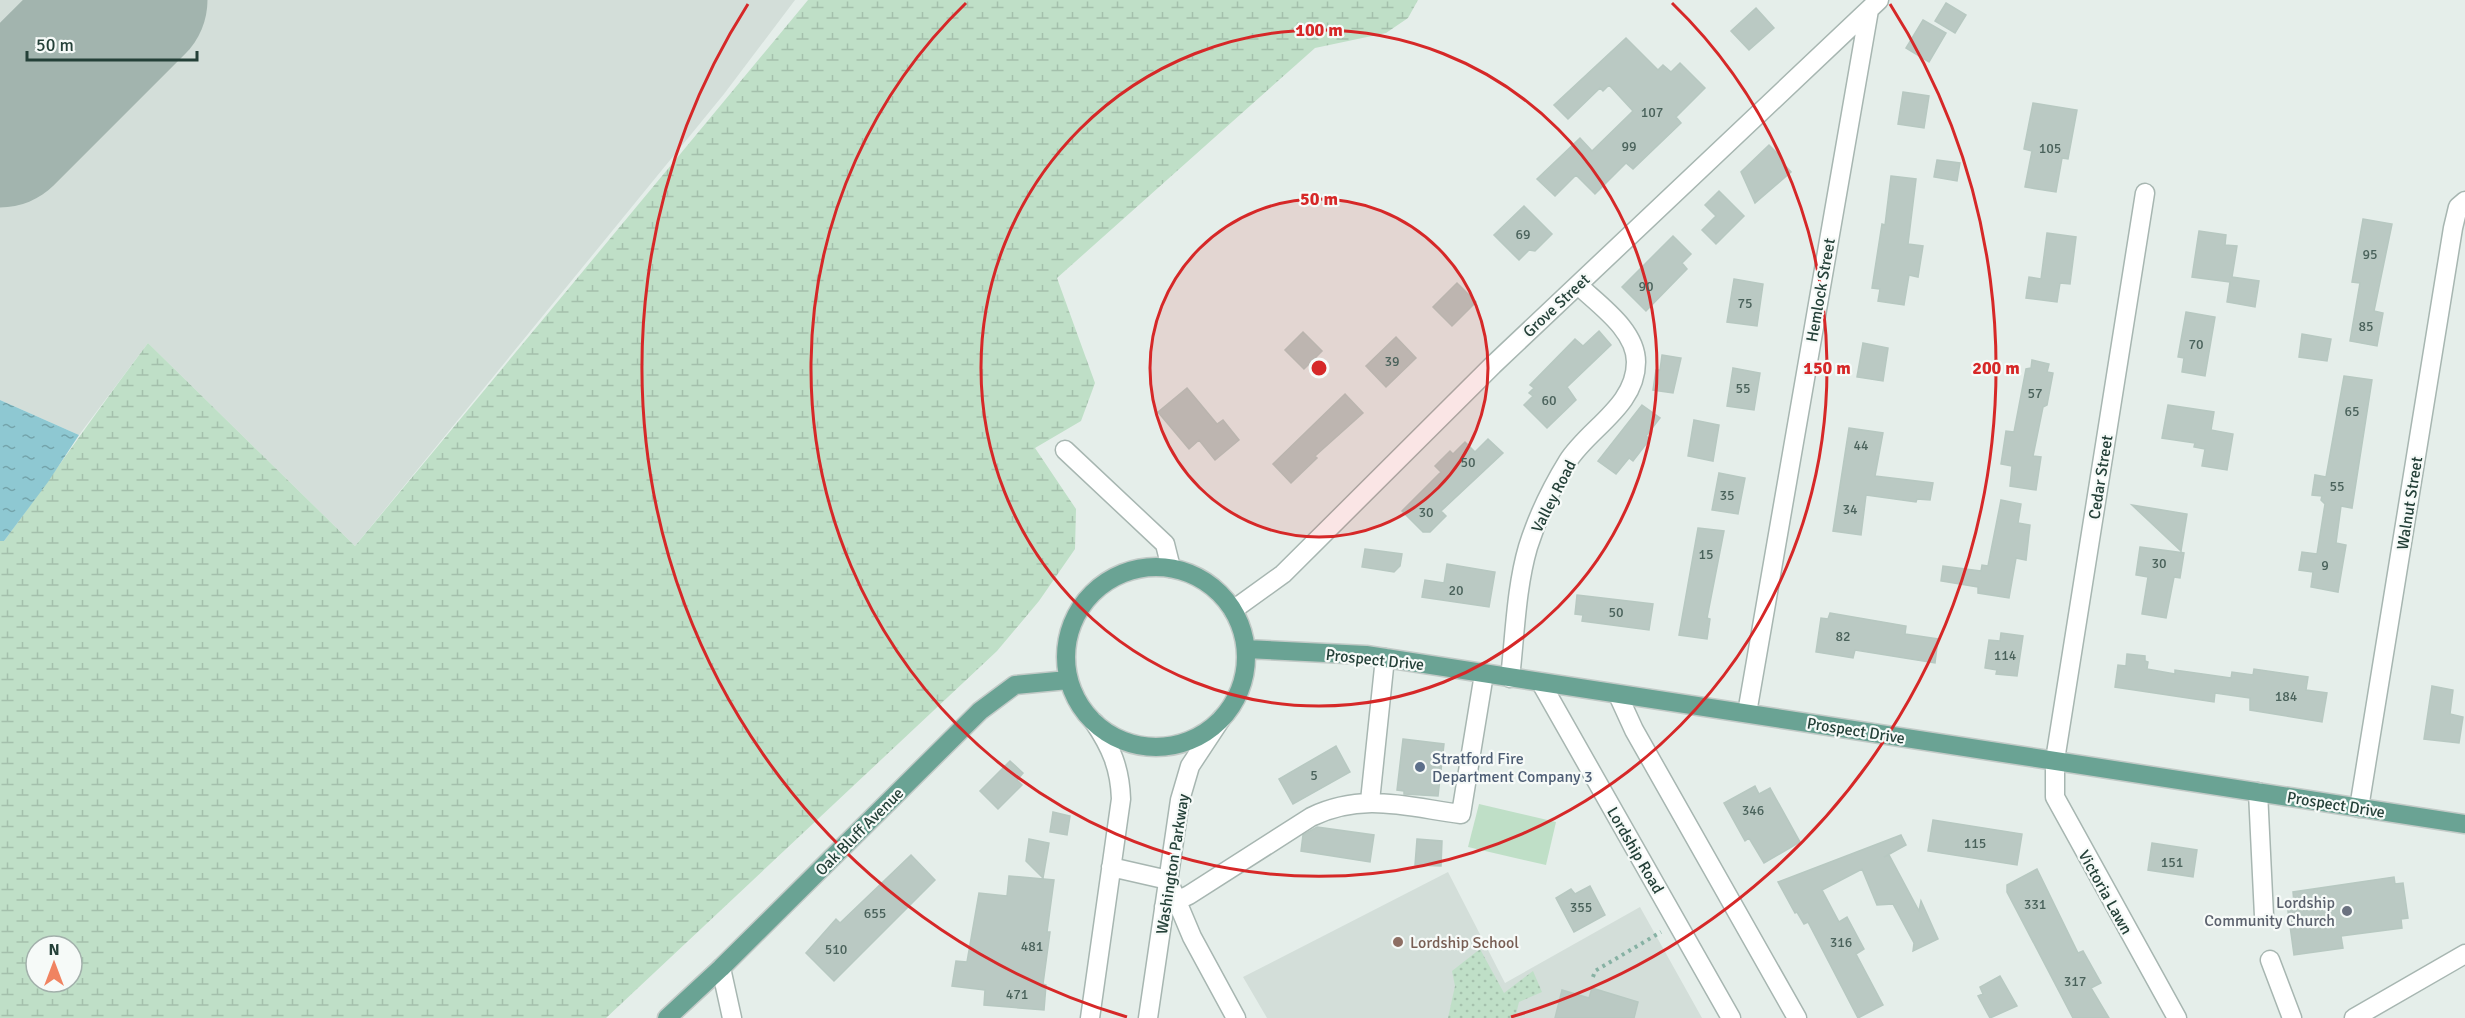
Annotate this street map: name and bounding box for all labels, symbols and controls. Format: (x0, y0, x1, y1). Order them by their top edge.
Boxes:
text: 100 m (1295, 19, 1343, 41)
scale bar (27, 24, 196, 62)
text: 50 m (36, 34, 74, 56)
house number: 107 (1641, 104, 1663, 121)
house number: 99 (1621, 138, 1637, 155)
house number: 105 (2039, 140, 2061, 157)
text: 50 m (1300, 188, 1338, 210)
house number: 69 (1515, 226, 1531, 243)
street label: Hemlock Street (1802, 236, 1840, 344)
house number: 95 (2362, 246, 2378, 263)
street label: Grove Street (1519, 269, 1595, 342)
house number: 90 (1638, 278, 1654, 295)
house number: 75 (1737, 295, 1753, 312)
house number: 85 (2358, 318, 2374, 335)
house number: 70 (2188, 336, 2204, 353)
house number: 39 (1384, 353, 1400, 370)
text: 150 m (1803, 357, 1851, 379)
text: 200 m (1972, 357, 2020, 379)
centre of rings (1309, 358, 1329, 378)
house number: 55 (1735, 380, 1751, 397)
house number: 57 (2027, 385, 2043, 402)
house number: 60 (1541, 392, 1557, 409)
house number: 65 (2344, 403, 2360, 420)
street label: Cedar Street (2084, 433, 2118, 521)
house number: 44 (1853, 437, 1869, 454)
house number: 50 (1460, 454, 1476, 471)
street label: Walnut Street (2393, 455, 2427, 551)
street label: Valley Road (1527, 457, 1581, 536)
house number: 55 (2329, 478, 2345, 495)
house number: 35 (1719, 487, 1735, 504)
house number: 34 (1842, 501, 1858, 518)
house number: 30 (1418, 504, 1434, 521)
house number: 15 (1698, 546, 1714, 563)
house number: 30 (2151, 555, 2167, 572)
house number: 9 (2321, 557, 2329, 574)
house number: 20 (1448, 582, 1464, 599)
house number: 50 (1608, 604, 1624, 621)
house number: 82 (1835, 628, 1851, 645)
street label: Prospect Drive (1325, 645, 1425, 675)
house number: 114 (1994, 647, 2017, 664)
house number: 184 (2275, 688, 2298, 705)
street label: Prospect Drive (1806, 713, 1906, 749)
place label: Stratford Fire Department Company 3 (1432, 749, 1593, 787)
marker: Stratford Fire Department Company 3 (1413, 760, 1427, 774)
house number: 5 (1310, 767, 1318, 784)
street label: Oak Bluff Avenue (811, 783, 908, 880)
street label: Prospect Drive (2286, 787, 2386, 823)
street label: Washington Parkway (1152, 792, 1194, 936)
house number: 346 (1742, 802, 1764, 819)
street label: Lordship Road (1602, 804, 1668, 897)
house number: 115 (1964, 835, 1986, 852)
street label: Victoria Lawn (2074, 847, 2137, 938)
house number: 151 (2161, 854, 2183, 871)
place label: Lordship Community Church (2204, 893, 2335, 931)
house number: 331 (2024, 896, 2046, 913)
house number: 355 (1570, 899, 1592, 916)
marker: Lordship Community Church (2340, 904, 2354, 918)
house number: 655 (864, 905, 886, 922)
place label: Lordship School (1410, 933, 1519, 953)
north arrow (24, 934, 84, 994)
house number: 316 (1830, 934, 1852, 951)
marker: Lordship School (1391, 935, 1405, 949)
house number: 481 (1021, 938, 1043, 955)
text: N (48, 940, 60, 960)
house number: 510 (825, 941, 847, 958)
house number: 317 (2064, 973, 2086, 990)
house number: 471 (1006, 986, 1028, 1003)

